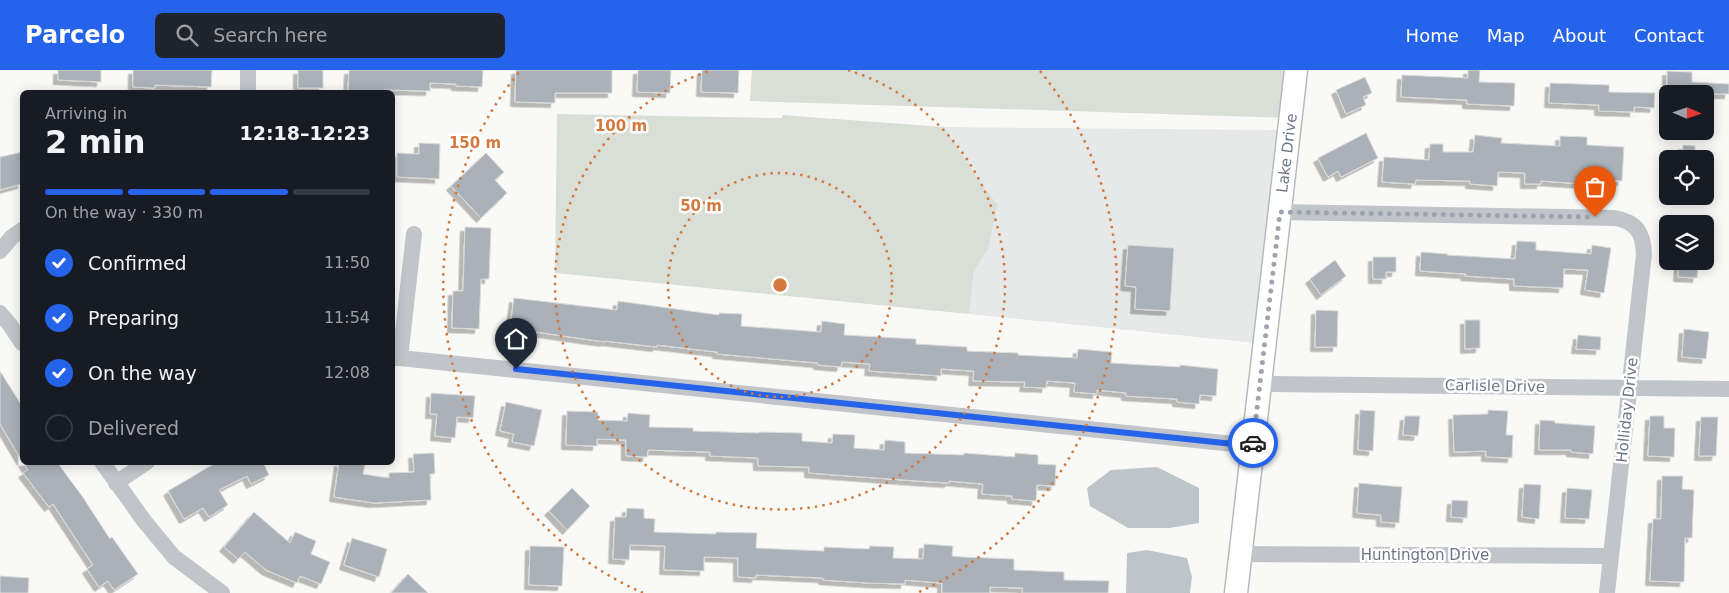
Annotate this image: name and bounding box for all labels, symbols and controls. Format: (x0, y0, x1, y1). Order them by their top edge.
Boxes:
search box (155, 13, 505, 58)
text: Parcelo (25, 21, 125, 49)
icon: search (173, 21, 201, 49)
text: Search here (213, 24, 327, 46)
text: Home (1406, 25, 1459, 46)
text: Map (1487, 25, 1525, 46)
text: About (1553, 25, 1606, 46)
text: Contact (1634, 25, 1704, 46)
north arrow (1659, 85, 1714, 140)
map controls (1659, 85, 1714, 270)
text: Arriving in (45, 104, 127, 123)
street label: Lake Drive (1273, 112, 1301, 194)
text: 100 m (595, 117, 647, 135)
text: 12:18–12:23 (240, 122, 370, 144)
text: 2 min (45, 123, 146, 161)
text: 150 m (449, 134, 501, 152)
button: locate (1659, 150, 1714, 205)
pin (1574, 166, 1616, 217)
icon: bag (1581, 173, 1609, 201)
text: 50 m (680, 197, 722, 215)
text: On the way · 330 m (45, 203, 203, 222)
button: layers (1659, 215, 1714, 270)
icon: check (45, 249, 73, 277)
text: Confirmed (88, 252, 187, 274)
text: 11:50 (324, 253, 370, 272)
centre of rings (771, 276, 789, 294)
icon: check (45, 304, 73, 332)
text: Preparing (88, 307, 179, 329)
text: 11:54 (324, 308, 370, 327)
pin (495, 318, 537, 369)
icon: home (502, 325, 530, 353)
street label: Holliday Drive (1613, 357, 1641, 463)
icon: check (45, 359, 73, 387)
text: On the way (88, 362, 197, 384)
text: 12:08 (324, 363, 370, 382)
street label: Carlisle Drive (1445, 376, 1545, 396)
text: Delivered (88, 417, 179, 439)
courier (1228, 418, 1278, 468)
icon: car (1239, 429, 1267, 457)
street label: Huntington Drive (1361, 546, 1489, 564)

